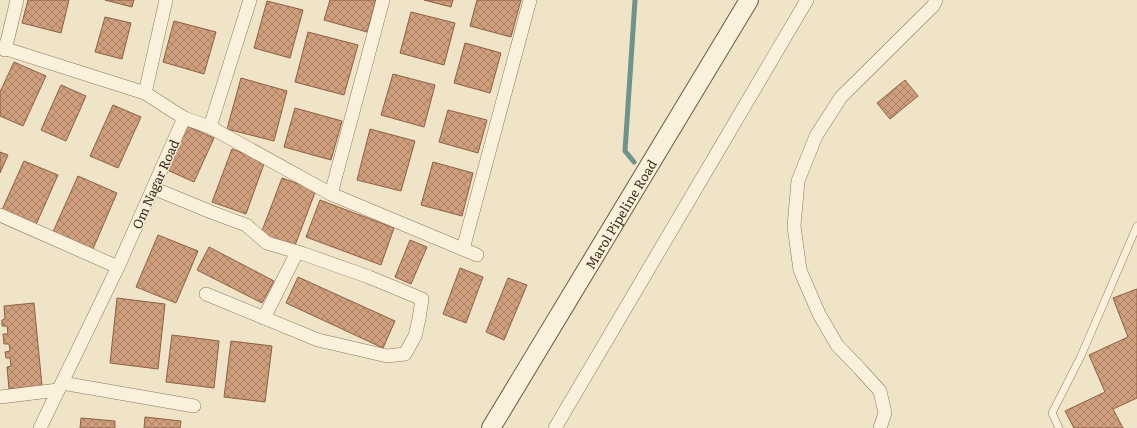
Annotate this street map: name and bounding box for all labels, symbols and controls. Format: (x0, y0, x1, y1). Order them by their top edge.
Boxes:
street label: Om Nagar Road (127, 136, 183, 232)
street label: Marol Pipeline Road (580, 155, 660, 272)

